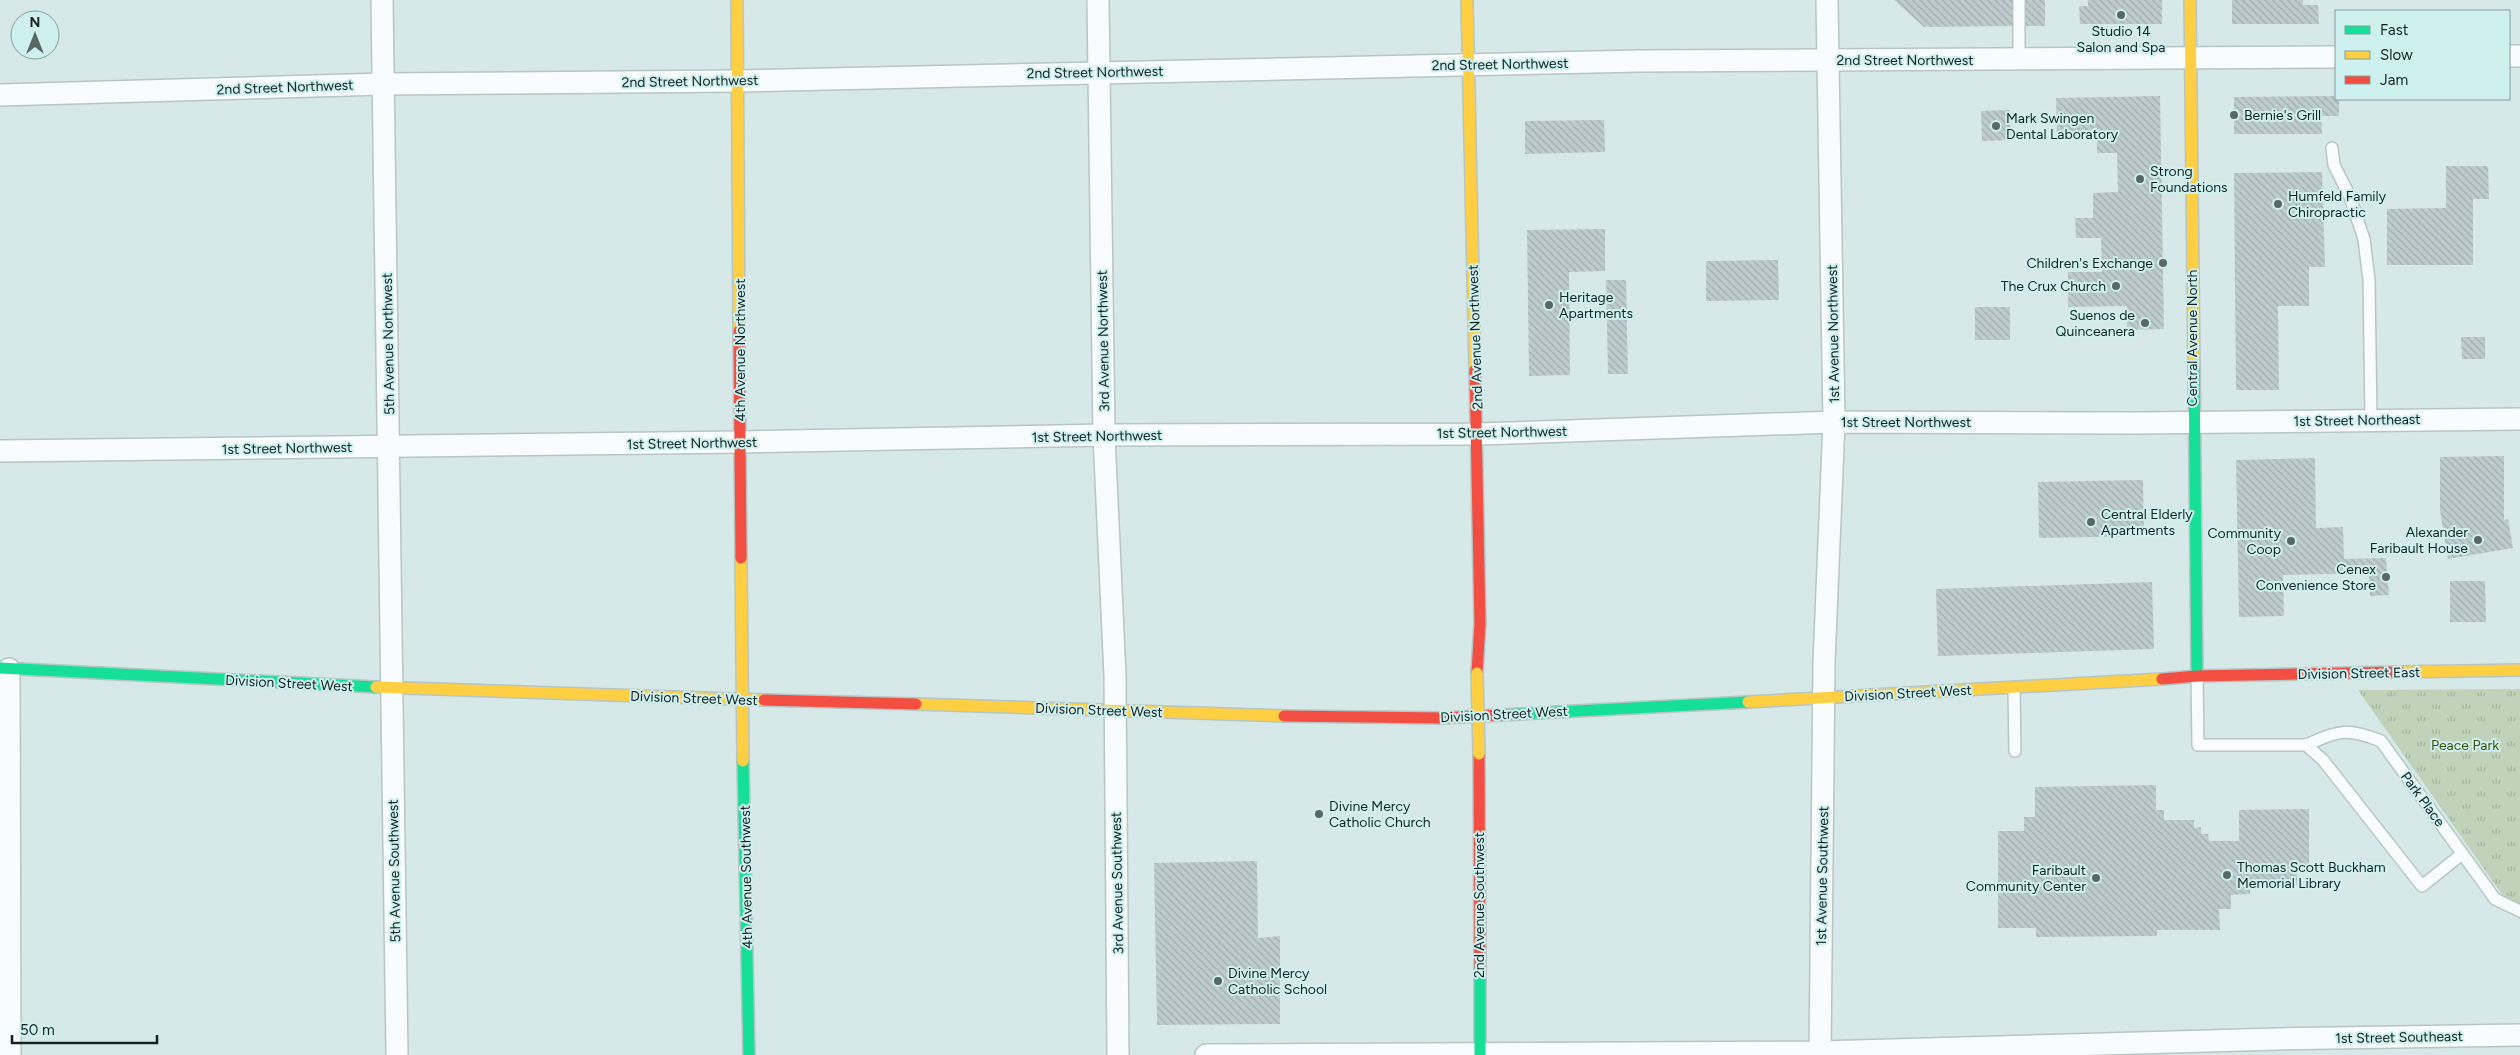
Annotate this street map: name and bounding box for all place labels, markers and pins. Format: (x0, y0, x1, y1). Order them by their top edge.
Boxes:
marker: Studio 14 Salon and Spa (2115, 9, 2127, 21)
place label: Studio 14 Salon and Spa (2077, 23, 2165, 56)
place label: Bernie's Grill (2244, 107, 2321, 124)
marker: Bernie's Grill (2228, 109, 2240, 121)
place label: Mark Swingen Dental Laboratory (2006, 110, 2119, 143)
marker: Mark Swingen Dental Laboratory (1990, 120, 2002, 132)
place label: Strong Foundations (2150, 163, 2228, 196)
marker: Strong Foundations (2134, 173, 2146, 185)
place label: Humfeld Family Chiropractic (2288, 188, 2387, 221)
marker: Humfeld Family Chiropractic (2272, 198, 2284, 210)
place label: Children's Exchange (2027, 255, 2153, 272)
marker: Children's Exchange (2157, 257, 2169, 269)
place label: The Crux Church (2001, 278, 2106, 295)
marker: The Crux Church (2110, 280, 2122, 292)
place label: Heritage Apartments (1559, 289, 1633, 322)
marker: Heritage Apartments (1543, 299, 1555, 311)
place label: Suenos de Quinceanera (2056, 307, 2135, 340)
marker: Suenos de Quinceanera (2139, 317, 2151, 329)
place label: Central Elderly Apartments (2101, 506, 2193, 539)
marker: Central Elderly Apartments (2085, 516, 2097, 528)
place label: Alexander Faribault House (2370, 524, 2468, 557)
place label: Community Coop (2207, 525, 2282, 558)
marker: Alexander Faribault House (2472, 534, 2484, 546)
marker: Community Coop (2285, 535, 2297, 547)
place label: Cenex Convenience Store (2256, 561, 2376, 594)
marker: Cenex Convenience Store (2380, 571, 2392, 583)
place label: Divine Mercy Catholic Church (1329, 798, 1431, 831)
marker: Divine Mercy Catholic Church (1313, 808, 1325, 820)
place label: Thomas Scott Buckham Memorial Library (2237, 859, 2386, 892)
place label: Faribault Community Center (1966, 862, 2086, 895)
marker: Thomas Scott Buckham Memorial Library (2221, 869, 2233, 881)
marker: Faribault Community Center (2090, 872, 2102, 884)
place label: Divine Mercy Catholic School (1228, 965, 1327, 998)
marker: Divine Mercy Catholic School (1212, 975, 1224, 987)

